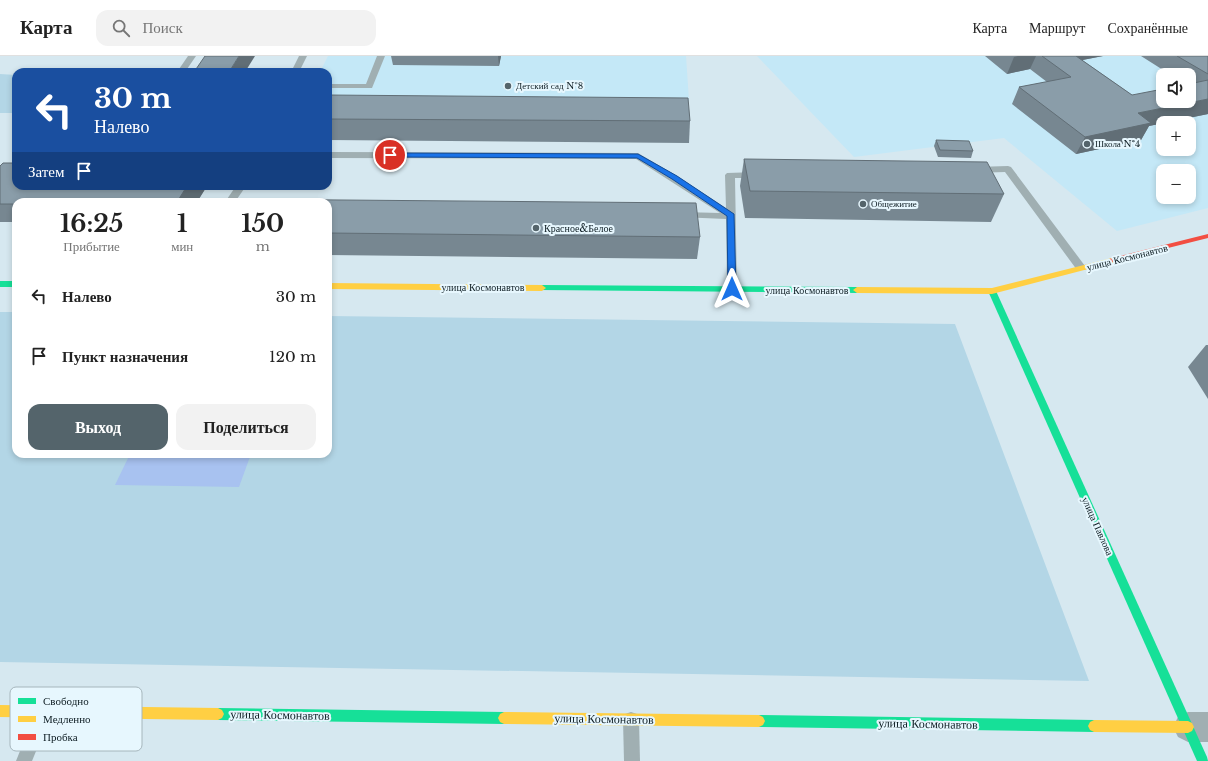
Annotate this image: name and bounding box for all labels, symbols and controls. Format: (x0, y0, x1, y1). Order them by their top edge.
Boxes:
search box (96, 10, 376, 46)
text: Карта (20, 16, 72, 39)
icon: search (110, 17, 132, 39)
text: Поиск (142, 18, 183, 37)
text: Карта (972, 19, 1007, 37)
text: Маршрут (1029, 19, 1085, 37)
text: Сохранённые (1107, 19, 1188, 37)
map controls (1156, 68, 1196, 204)
button: sound (1156, 68, 1196, 108)
place label: Детский сад №8 (516, 80, 583, 91)
text: 30 m (94, 81, 171, 116)
marker: Детский сад №8 (503, 81, 513, 91)
icon: left (28, 84, 80, 136)
text: Налево (94, 116, 150, 138)
button: + (1156, 116, 1196, 156)
pin (373, 138, 407, 172)
place label: Школа №4 (1095, 138, 1140, 149)
marker: Школа №4 (1082, 139, 1092, 149)
icon: arrive (379, 144, 401, 166)
icon: arrive (73, 160, 95, 182)
text: Затем (28, 162, 65, 181)
button: − (1156, 164, 1196, 204)
place label: Общежитие (871, 198, 917, 209)
marker: Общежитие (858, 199, 868, 209)
text: 16:25 (60, 209, 123, 238)
text: 1 (177, 209, 187, 238)
text: 150 (241, 209, 284, 238)
place label: Красное&Белое (544, 222, 614, 235)
marker: Красное&Белое (531, 223, 541, 233)
text: Прибытие (63, 238, 120, 255)
text: мин (171, 238, 193, 255)
text: m (256, 238, 270, 255)
street label: улица Космонавтов (1085, 241, 1169, 274)
position arrow (711, 268, 753, 310)
street label: улица Космонавтов (442, 281, 525, 294)
street label: улица Космонавтов (766, 284, 849, 297)
icon: left (28, 285, 50, 307)
text: Налево (62, 287, 112, 306)
text: 30 m (276, 287, 316, 306)
icon: arrive (28, 345, 50, 367)
text: Пункт назначения (62, 347, 188, 366)
text: 120 m (269, 347, 316, 366)
button: Выход (28, 404, 168, 450)
button: Поделиться (176, 404, 316, 450)
street label: улица Павлова (1079, 495, 1116, 558)
legend (10, 687, 142, 751)
text: Свободно (43, 694, 89, 708)
street label: улица Космонавтов (230, 706, 330, 723)
street label: улица Космонавтов (554, 710, 654, 727)
text: Медленно (43, 712, 91, 726)
street label: улица Космонавтов (878, 715, 978, 732)
text: Пробка (43, 730, 78, 744)

